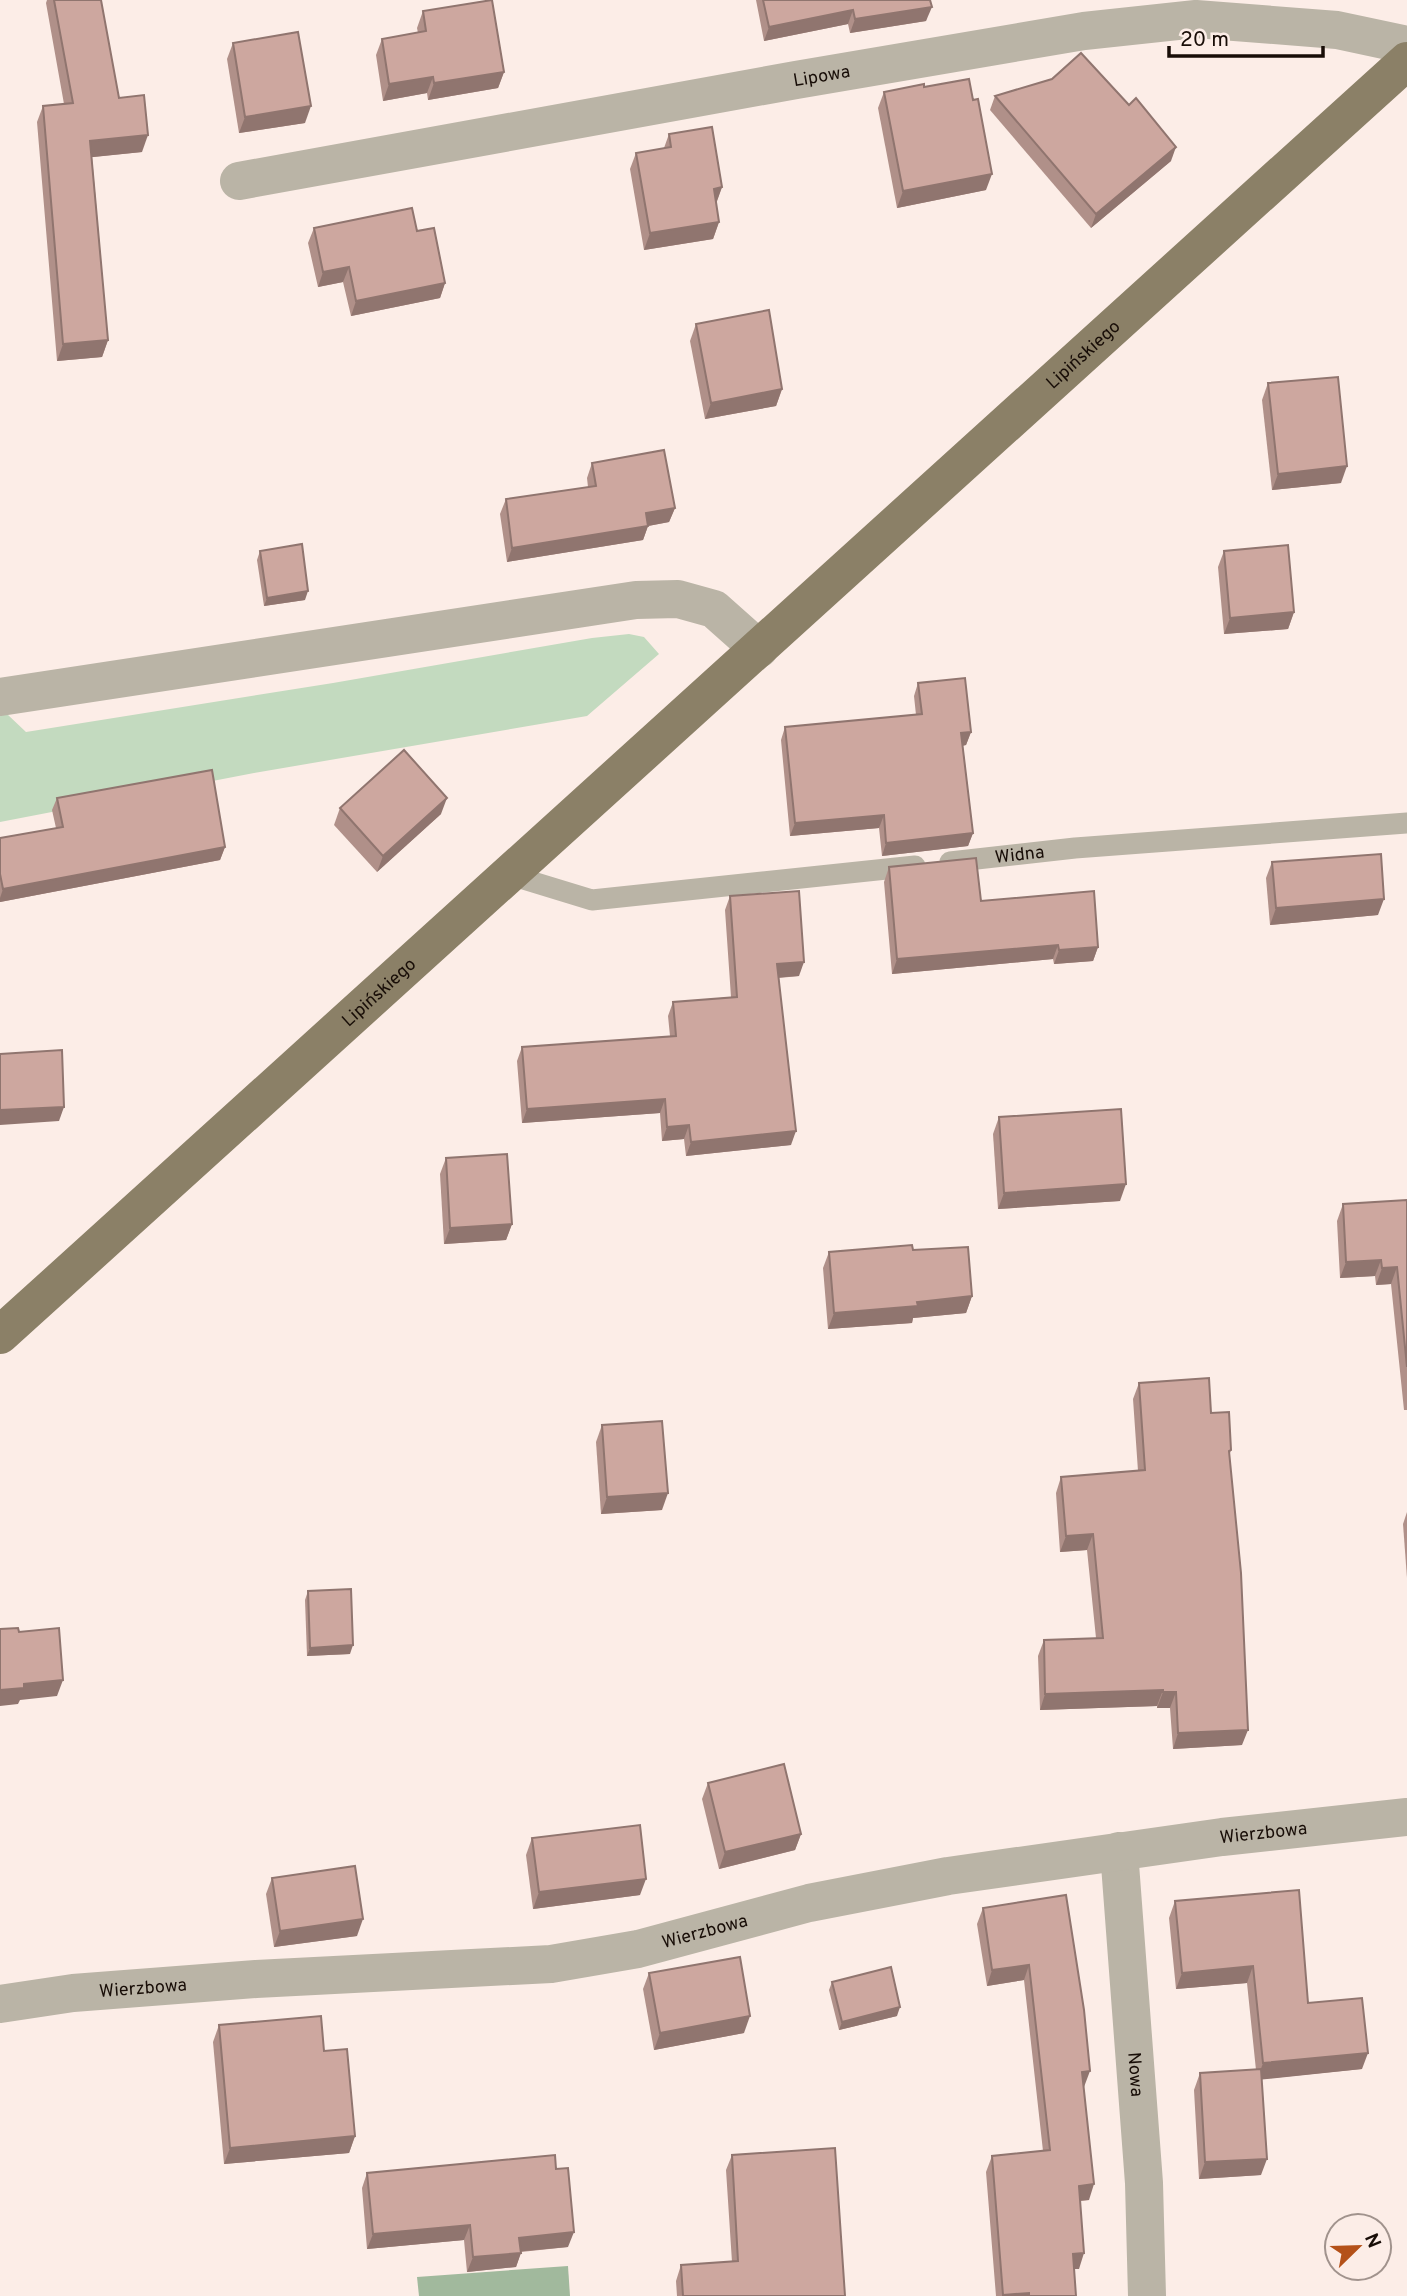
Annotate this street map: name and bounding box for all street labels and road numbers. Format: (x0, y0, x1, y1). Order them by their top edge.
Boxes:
street label: Lipowa (792, 61, 852, 93)
street label: Lipińskiego (1042, 316, 1126, 395)
street label: Widna (994, 842, 1046, 870)
street label: Lipińskiego (338, 954, 422, 1033)
street label: Wierzbowa (1219, 1818, 1308, 1850)
street label: Wierzbowa (660, 1910, 750, 1955)
street label: Wierzbowa (98, 1974, 188, 2004)
street label: Nowa (1121, 2051, 1147, 2098)

